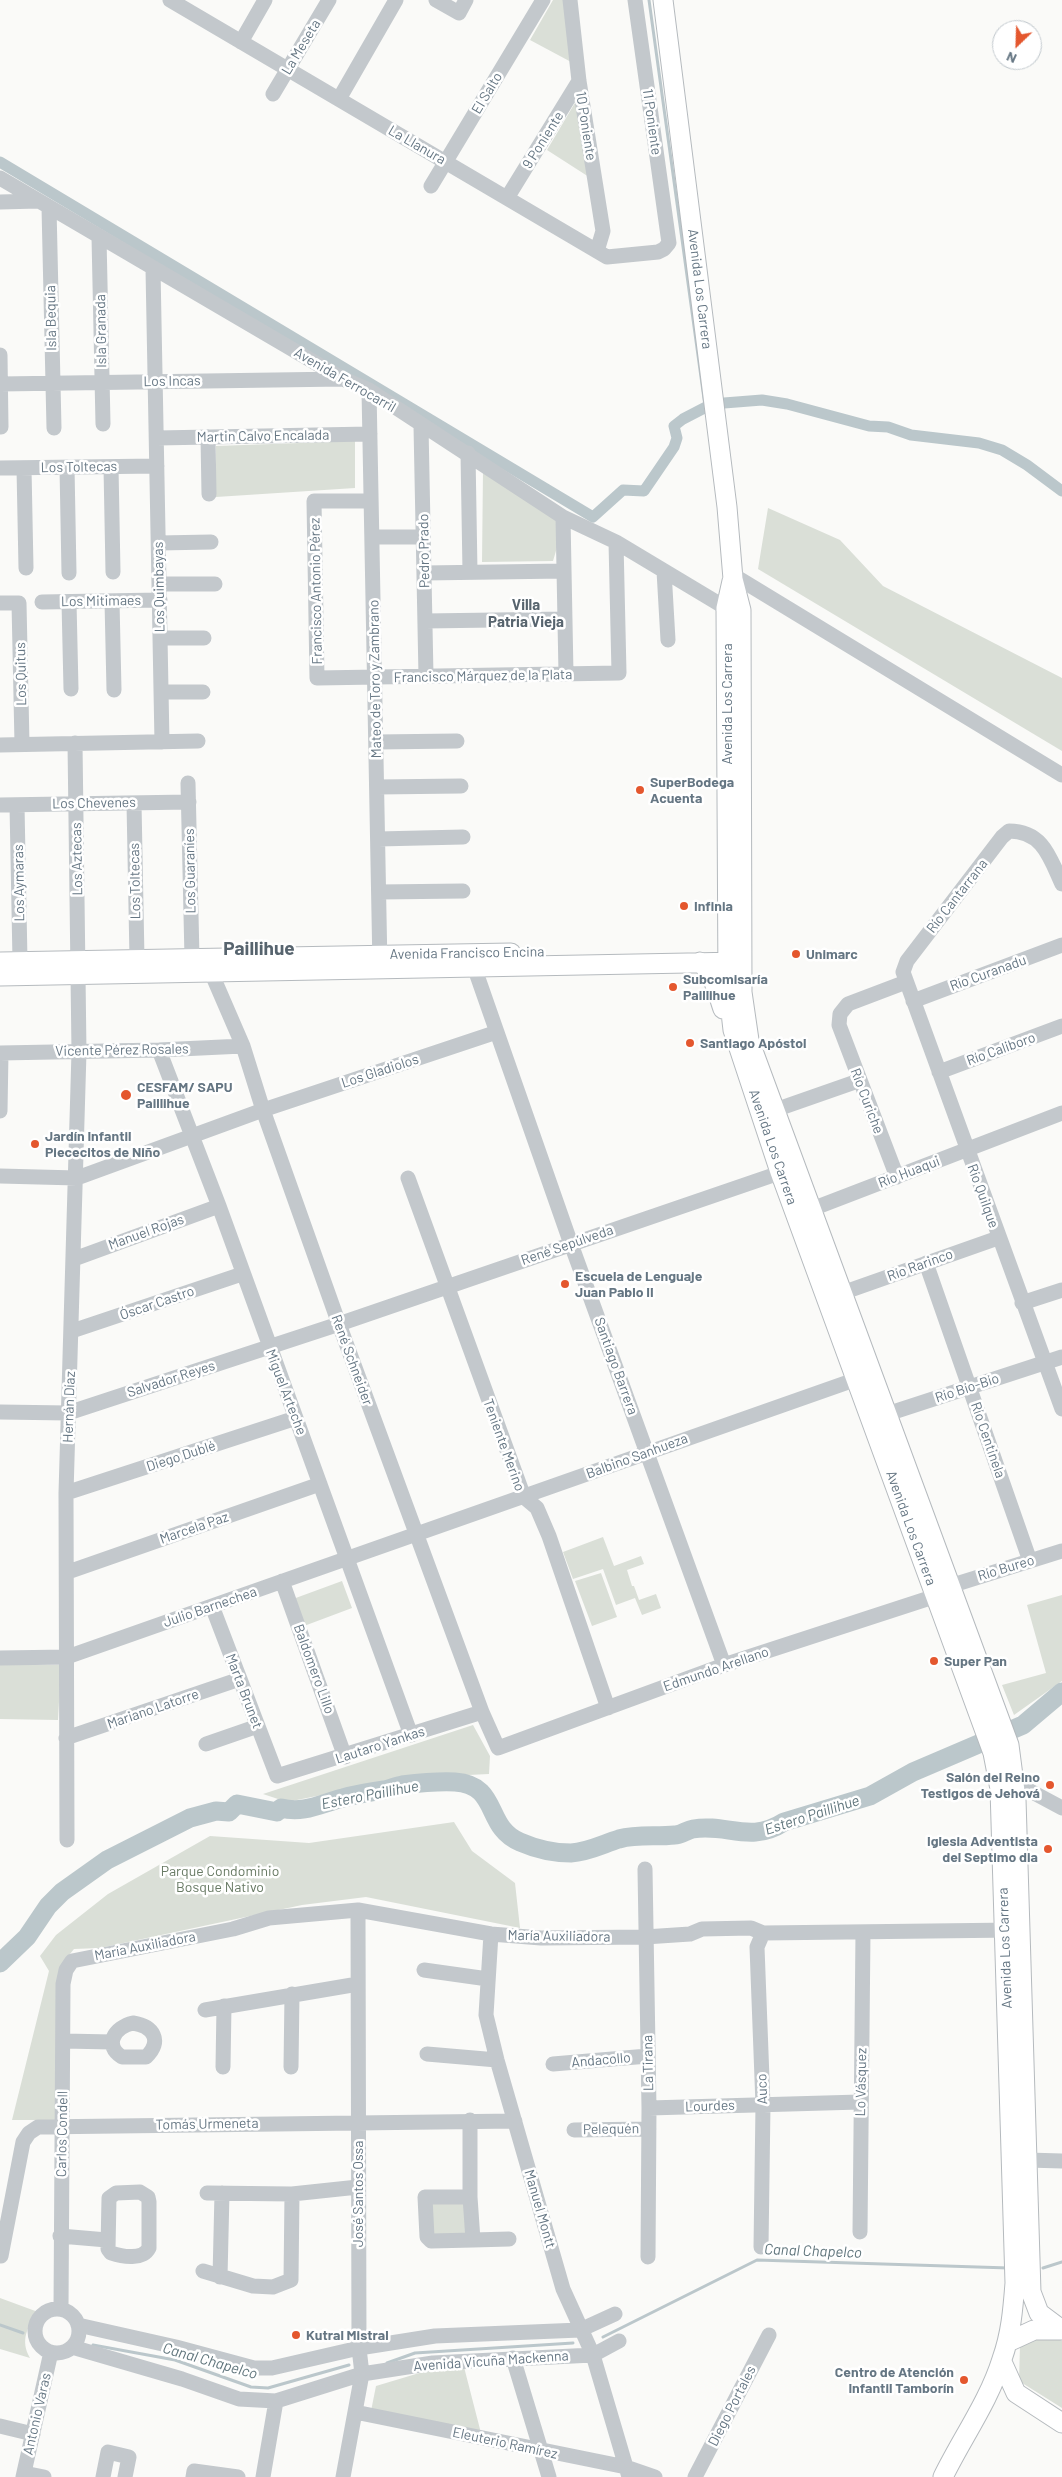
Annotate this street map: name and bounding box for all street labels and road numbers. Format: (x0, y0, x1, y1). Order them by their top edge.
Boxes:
street label: La Meseta (278, 16, 324, 78)
street label: El Salto (468, 69, 506, 117)
street label: 11 Poniente (639, 88, 665, 156)
street label: 10 Poniente (572, 90, 600, 162)
street label: 9 Poniente (519, 108, 567, 172)
street label: La Llanura (385, 122, 449, 168)
street label: Avenida Los Carrera (684, 228, 716, 350)
street label: Isla Bequia (42, 285, 60, 351)
street label: Isla Granada (92, 294, 110, 368)
street label: Avenida Ferrocarril (291, 344, 399, 416)
street label: Los Incas (143, 372, 201, 390)
street label: Martin Calvo Encalada (197, 426, 329, 446)
street label: Los Toltecas (41, 458, 117, 476)
street label: Pedro Prado (415, 514, 433, 588)
street label: Francisco Antonio Pérez (306, 517, 326, 665)
street label: Los Quimbayas (150, 542, 168, 632)
street label: Los Mitimaes (61, 592, 141, 610)
street label: Mateo de Toro y Zambrano (365, 600, 385, 758)
street label: Los Quitus (12, 642, 30, 706)
street label: Avenida Los Carrera (719, 643, 735, 765)
street label: Francisco Márquez de la Plata (394, 666, 572, 686)
street label: Los Chevenes (52, 794, 136, 812)
street label: Los Aztecas (68, 822, 86, 896)
street label: Los Guaraníes (181, 828, 199, 914)
street label: Los Toltecas (126, 843, 144, 919)
street label: Los Aymaras (10, 844, 28, 922)
street label: Río Cantarrana (923, 856, 991, 936)
street label: Avenida Francisco Encina (389, 943, 545, 963)
street label: Río Curanadu (948, 951, 1028, 995)
street label: Río Caliboro (964, 1029, 1038, 1069)
street label: Vicente Pérez Rosales (55, 1040, 189, 1060)
street label: Los Gladiolos (339, 1051, 421, 1091)
street label: Río Curiche (847, 1066, 887, 1136)
street label: Avenida Los Carrera (745, 1087, 801, 1207)
street label: Río Huaqui (876, 1153, 942, 1191)
street label: Río Quilque (964, 1162, 1002, 1230)
street label: Manuel Rojas (106, 1211, 186, 1253)
street label: René Sepúlveda (519, 1221, 615, 1269)
street label: Río Rarinco (885, 1245, 955, 1285)
street label: Óscar Castro (117, 1282, 197, 1324)
street label: René Schneider (328, 1312, 376, 1408)
street label: Santiago Barrera (591, 1315, 641, 1417)
street label: Miguel Arteche (262, 1347, 310, 1437)
street label: Salvador Reyes (125, 1357, 217, 1401)
street label: Río Bío-Bío (933, 1370, 1001, 1406)
street label: Hernán Díaz (59, 1371, 79, 1443)
street label: Teniente Merino (480, 1397, 528, 1493)
street label: Río Centinela (967, 1400, 1009, 1480)
street label: Balbino Sanhueza (584, 1430, 690, 1482)
street label: Diego Dublé (144, 1437, 218, 1475)
street label: Avenida Los Carrera (882, 1468, 940, 1588)
street label: Marcela Paz (157, 1508, 231, 1548)
street label: Río Bureo (976, 1551, 1036, 1585)
street label: Julio Barnechea (161, 1583, 259, 1631)
street label: Baldomero Lillo (290, 1622, 338, 1716)
street label: Edmundo Arellano (661, 1643, 771, 1695)
street label: Marta Brunet (222, 1651, 266, 1731)
street label: Mariano Latorre (105, 1685, 201, 1733)
street label: Lautaro Yankas (333, 1723, 427, 1767)
street label: Avenida Los Carrera (994, 1887, 1016, 2009)
street label: María Auxiliadora (507, 1927, 611, 1945)
street label: María Auxiliadora (93, 1928, 197, 1964)
street label: La Tirana (639, 2035, 657, 2091)
street label: Lo Vásquez (852, 2047, 870, 2117)
street label: Andacollo (571, 2049, 631, 2071)
street label: Auco (753, 2073, 771, 2105)
street label: Carlos Condell (53, 2091, 71, 2177)
street label: Lourdes (685, 2097, 735, 2115)
street label: Tomás Urmeneta (155, 2115, 259, 2133)
street label: Pelequén (583, 2120, 639, 2138)
street label: José Santos Ossa (350, 2141, 366, 2247)
street label: Manuel Montt (521, 2168, 559, 2250)
street label: Avenida Vicuña Mackenna (413, 2347, 569, 2375)
street label: Diego Portales (705, 2363, 759, 2449)
street label: Antonio Varas (19, 2371, 55, 2457)
street label: Eleuterio Ramírez (451, 2424, 559, 2462)

